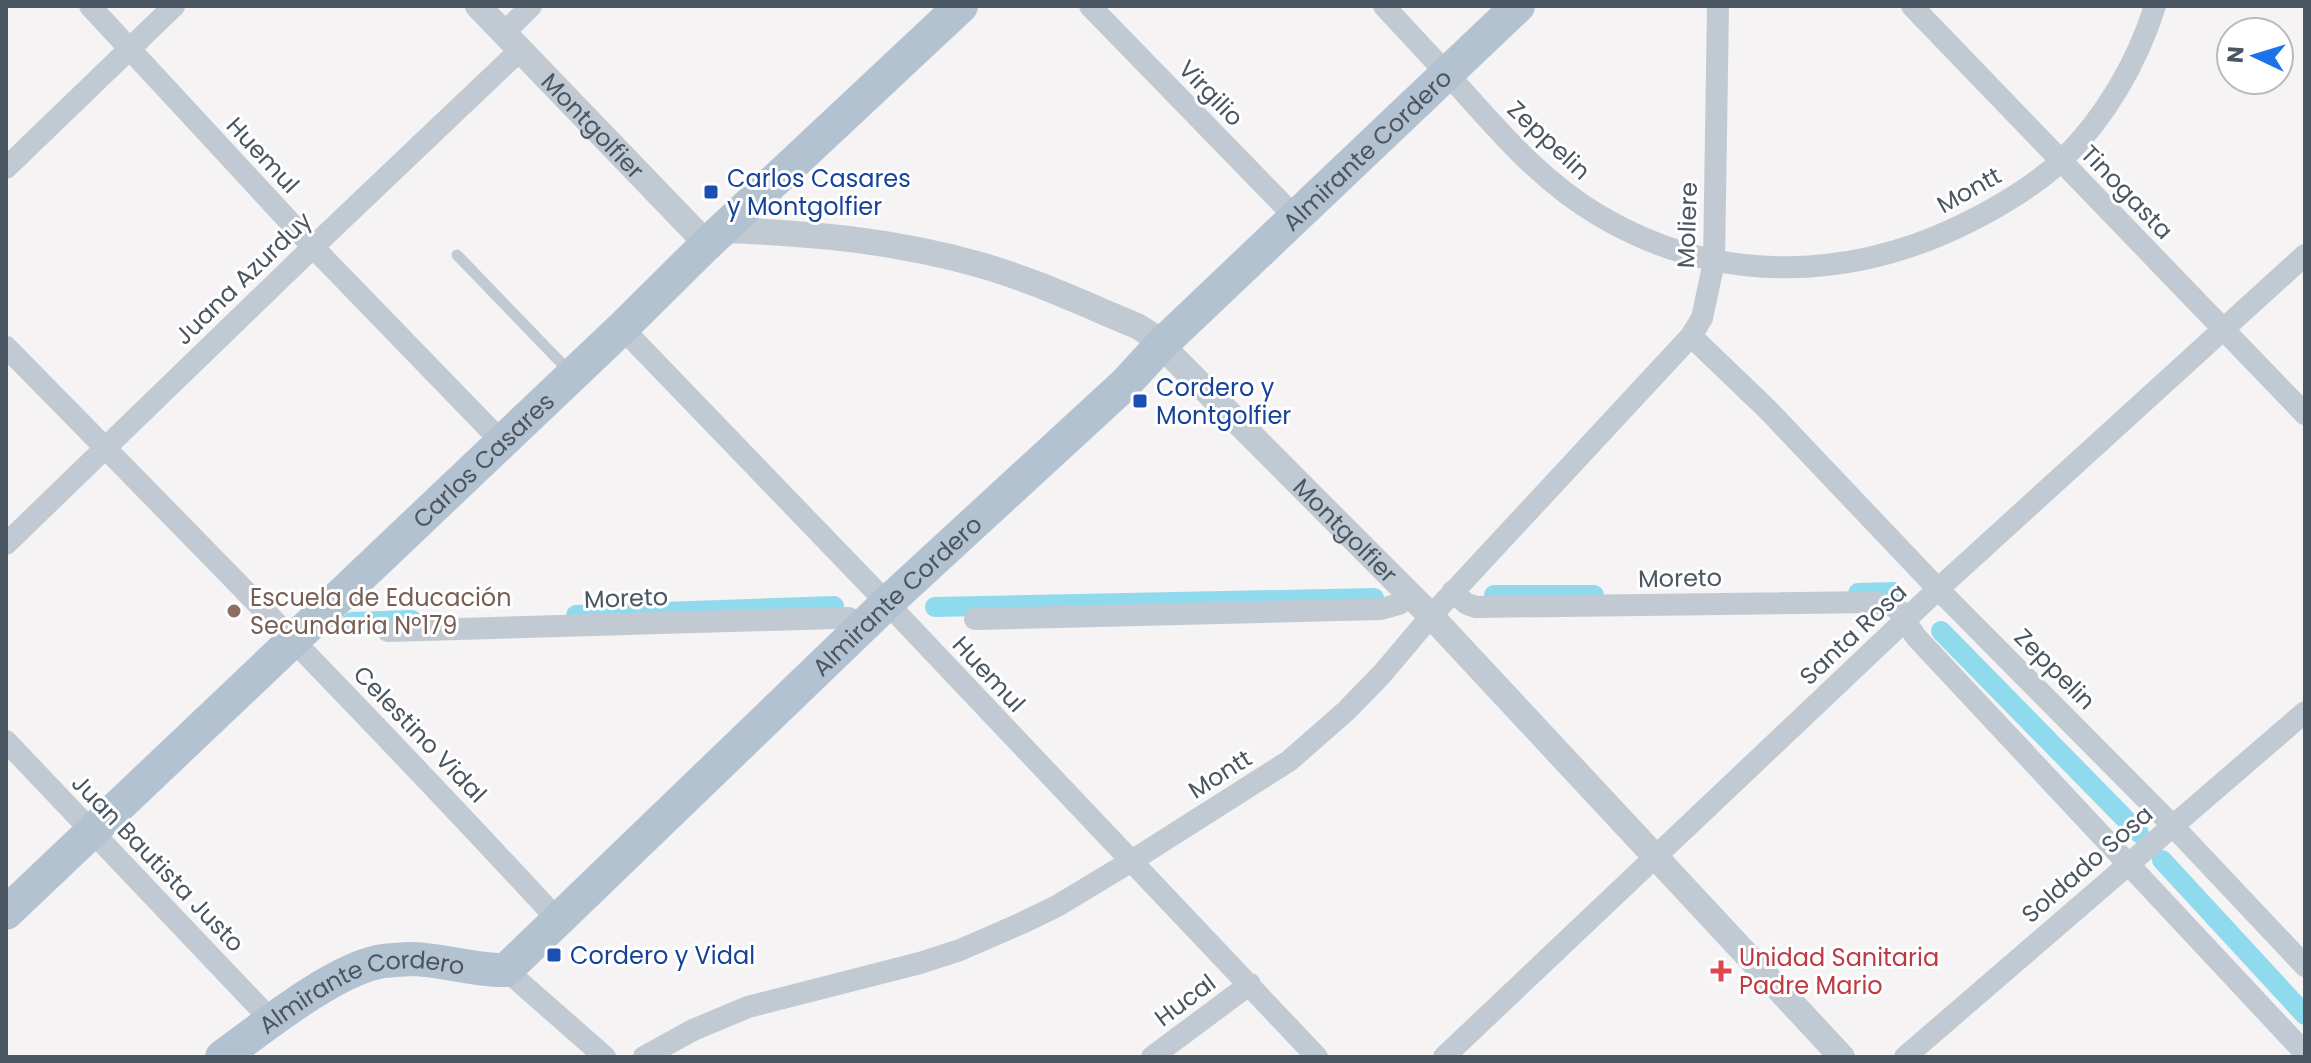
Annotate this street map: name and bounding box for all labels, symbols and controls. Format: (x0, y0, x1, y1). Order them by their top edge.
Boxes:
north arrow (2215, 16, 2295, 96)
text: N (2220, 45, 2252, 64)
street label: Virgilio (1171, 53, 1251, 133)
street label: Almirante Cordero (1275, 61, 1459, 238)
street label: Montgolfier (534, 65, 652, 186)
street label: Zeppelin (1500, 93, 1598, 187)
street label: Huemul (219, 110, 307, 200)
street label: Tinogasta (2074, 138, 2180, 246)
street label: Montt (1931, 159, 2007, 221)
place label: Carlos Casares y Montgolfier (727, 162, 911, 223)
street label: Moliere (1669, 181, 1705, 269)
marker: Carlos Casares y Montgolfier (702, 183, 720, 201)
street label: Juana Azurduy (167, 204, 319, 352)
place label: Cordero y Montgolfier (1156, 371, 1291, 432)
street label: Carlos Casares (405, 385, 561, 535)
marker: Cordero y Montgolfier (1131, 392, 1149, 410)
street label: Montgolfier (1286, 471, 1405, 590)
street label: Almirante Cordero (805, 507, 989, 683)
street label: Moreto (1638, 561, 1722, 595)
street label: Santa Rosa (1792, 576, 1914, 692)
street label: Moreto (583, 580, 669, 616)
place label: Escuela de Educación Secundaria Nº179 (250, 581, 512, 642)
marker: Escuela de Educación Secundaria Nº179 (225, 602, 243, 620)
street label: Zeppelin (2007, 621, 2103, 717)
street label: Huemul (945, 629, 1033, 719)
street label: Celestino Vidal (346, 658, 494, 810)
street label: Montt (1182, 742, 1258, 806)
street label: Juan Bautista Justo (64, 767, 252, 959)
street label: Soldado Sosa (2014, 798, 2160, 930)
place label: Cordero y Vidal (570, 939, 755, 972)
place label: Unidad Sanitaria Padre Mario (1739, 941, 1939, 1002)
street label: Almirante Cordero (252, 942, 467, 1041)
marker: Cordero y Vidal (545, 946, 563, 964)
marker: Unidad Sanitaria Padre Mario (1710, 960, 1732, 982)
street label: Hucal (1148, 966, 1222, 1034)

